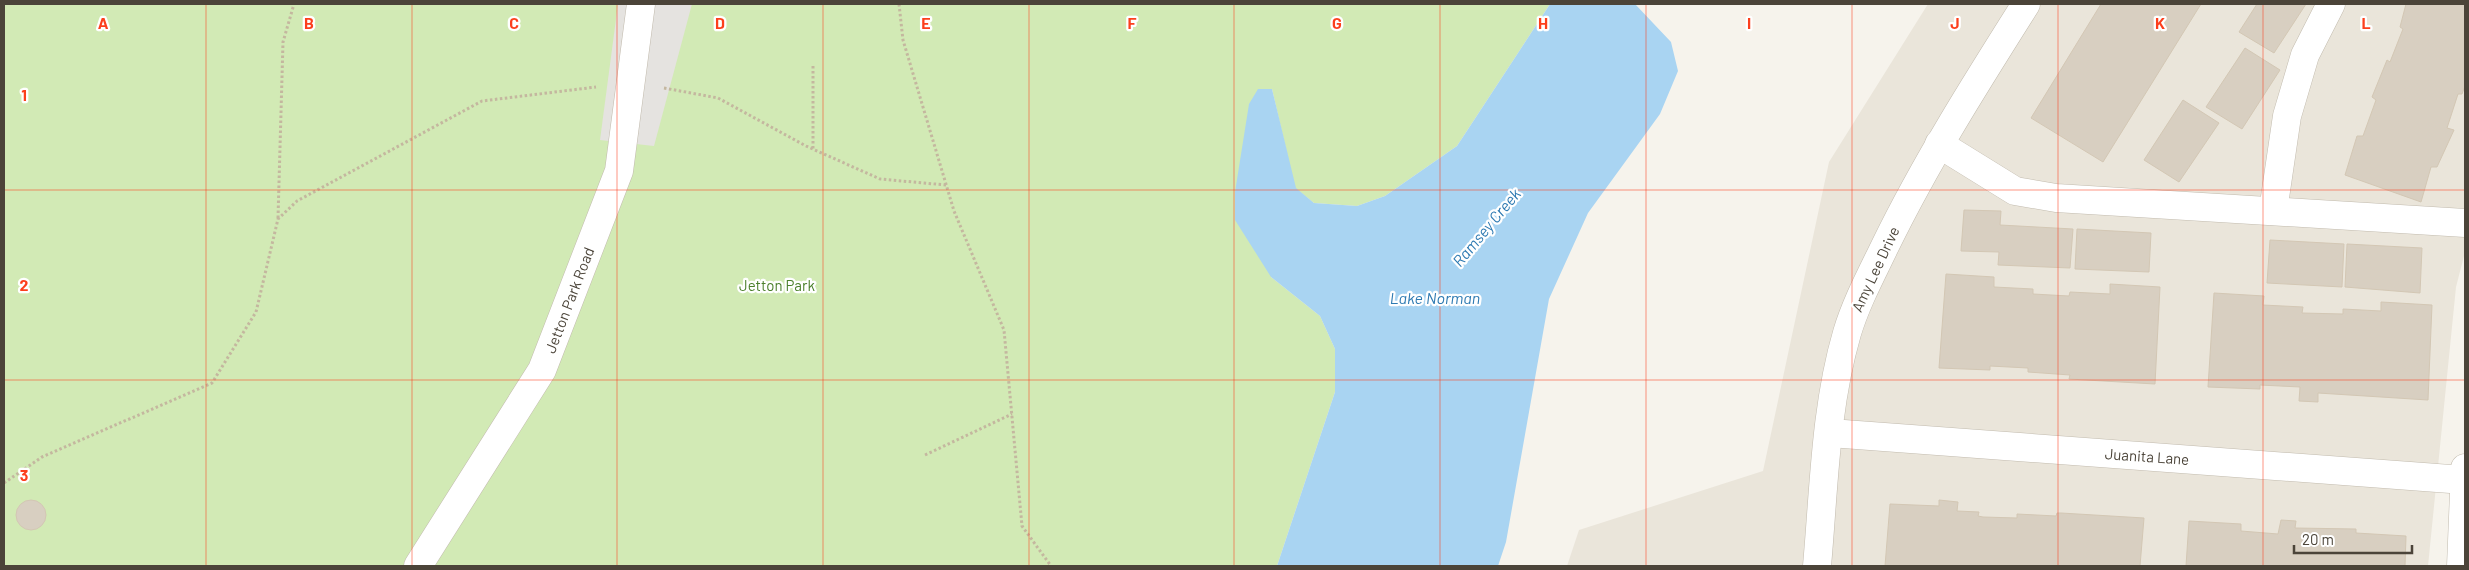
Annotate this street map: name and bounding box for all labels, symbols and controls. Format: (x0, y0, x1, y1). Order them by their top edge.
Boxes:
text: A (98, 13, 109, 32)
text: B (304, 13, 314, 32)
text: C (509, 13, 519, 32)
text: D (715, 13, 725, 32)
text: E (921, 13, 931, 32)
text: F (1128, 13, 1137, 32)
text: G (1332, 13, 1342, 32)
text: H (1538, 13, 1548, 32)
text: I (1747, 13, 1751, 32)
text: J (1950, 13, 1960, 32)
text: K (2155, 13, 2165, 32)
text: L (2361, 13, 2371, 32)
text: 1 (21, 85, 27, 104)
water label: Ramsey Creek (1448, 184, 1524, 270)
street label: Amy Lee Drive (1847, 223, 1903, 315)
street label: Jetton Park Road (541, 244, 597, 356)
text: 2 (20, 275, 29, 294)
park label: Jetton Park (739, 276, 815, 294)
water label: Lake Norman (1390, 288, 1480, 307)
street label: Juanita Lane (2104, 444, 2190, 468)
text: 3 (20, 465, 28, 484)
scale bar (2294, 522, 2412, 554)
text: 20 m (2302, 530, 2334, 548)

